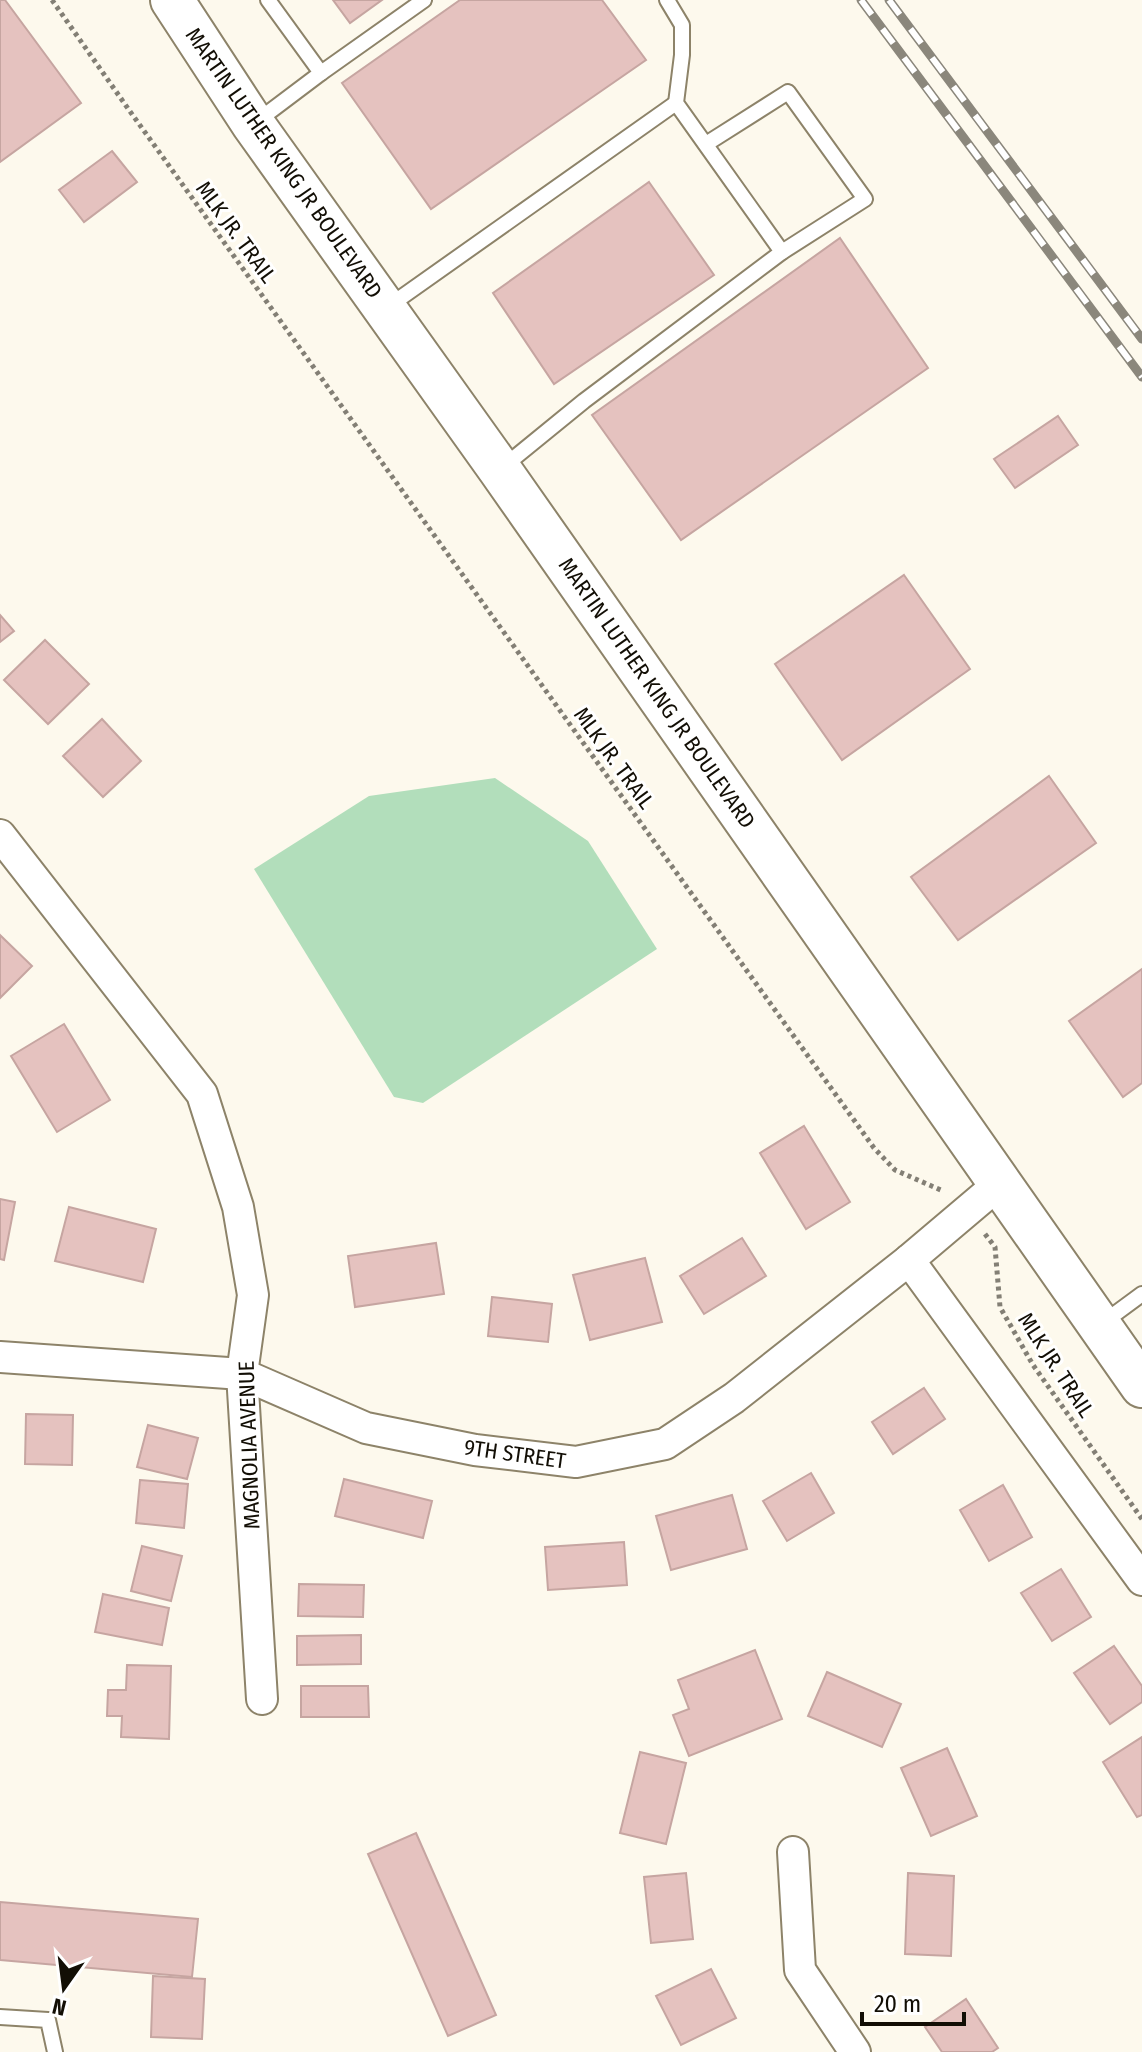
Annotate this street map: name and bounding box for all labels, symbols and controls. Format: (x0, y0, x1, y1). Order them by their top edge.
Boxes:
street label: MARTIN LUTHER KING JR BOULEVARD (180, 22, 388, 304)
street label: MLK JR. TRAIL (190, 176, 282, 288)
street label: MARTIN LUTHER KING JR BOULEVARD (553, 552, 761, 834)
street label: MLK JR. TRAIL (568, 702, 660, 814)
street label: MLK JR. TRAIL (1012, 1308, 1100, 1423)
street label: MAGNOLIA AVENUE (233, 1360, 265, 1530)
street label: 9TH STREET (462, 1434, 568, 1475)
north arrow (24, 1948, 104, 2028)
scale bar (862, 1976, 964, 2026)
text: 20 m (874, 1990, 921, 2018)
text: N (50, 1992, 69, 2022)

